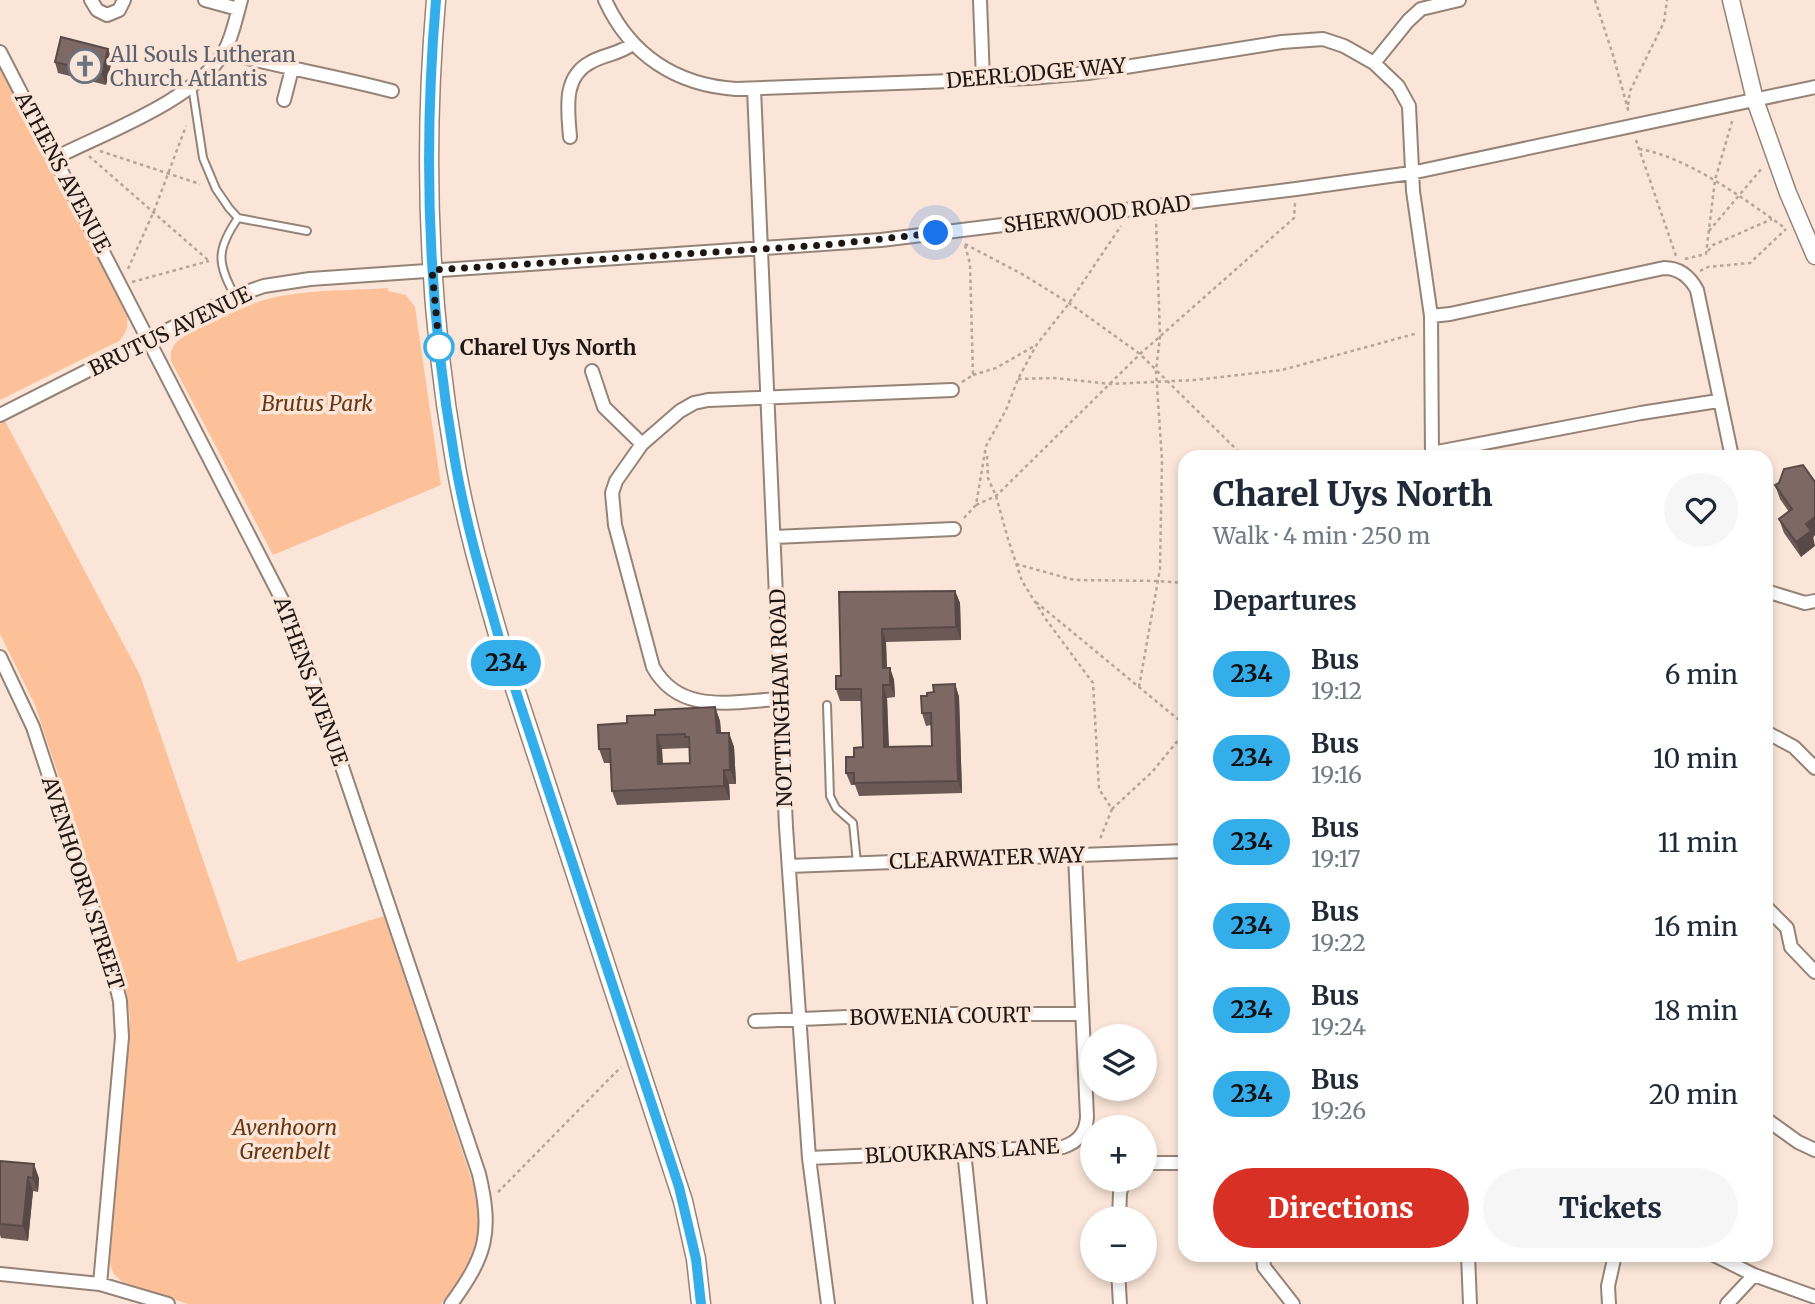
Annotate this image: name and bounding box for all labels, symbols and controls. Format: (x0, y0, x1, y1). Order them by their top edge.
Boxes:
place label: All Souls Lutheran Church Atlantis (109, 41, 296, 92)
church icon: All Souls Lutheran Church Atlantis (66, 47, 104, 85)
street label: DEERLODGE WAY (945, 52, 1128, 94)
street label: ATHENS AVENUE (9, 86, 117, 258)
street label: SHERWOOD ROAD (1002, 189, 1192, 239)
your location (918, 215, 953, 250)
street label: BRUTUS AVENUE (84, 280, 256, 382)
marker: Charel Uys North (424, 332, 454, 362)
place label: Charel Uys North (460, 334, 637, 361)
park label: Brutus Park (261, 390, 373, 417)
button: heart (1664, 473, 1738, 547)
text: Charel Uys North (1213, 474, 1493, 515)
text: Walk · 4 min · 250 m (1213, 521, 1430, 550)
text: Departures (1213, 584, 1357, 617)
street label: NOTTINGHAM ROAD (764, 588, 798, 808)
street label: ATHENS AVENUE (268, 592, 354, 770)
line badge: 234 (466, 640, 546, 686)
text: Bus (1311, 643, 1359, 676)
text: 234 (485, 647, 527, 678)
text: 234 (1230, 658, 1273, 689)
text: 6 min (1665, 658, 1738, 691)
text: 19:12 (1311, 676, 1362, 705)
text: Bus (1311, 727, 1359, 760)
text: 234 (1230, 742, 1273, 773)
text: 10 min (1653, 742, 1738, 775)
text: 19:16 (1311, 760, 1362, 789)
street label: AVENHOORN STREET (35, 772, 130, 993)
text: Bus (1311, 811, 1359, 844)
text: 234 (1230, 826, 1273, 857)
text: 11 min (1658, 826, 1738, 859)
street label: CLEARWATER WAY (889, 841, 1086, 875)
text: 19:17 (1311, 844, 1361, 873)
text: Bus (1311, 895, 1359, 928)
text: 234 (1230, 910, 1273, 941)
text: 16 min (1654, 910, 1738, 943)
text: 19:22 (1311, 928, 1366, 957)
text: Bus (1311, 979, 1359, 1012)
text: 234 (1230, 994, 1273, 1025)
text: 18 min (1654, 994, 1738, 1027)
street label: BOWENIA COURT (849, 1001, 1031, 1031)
text: 19:24 (1311, 1012, 1366, 1041)
map controls (1080, 1024, 1157, 1283)
button: layers (1080, 1024, 1157, 1101)
text: Bus (1311, 1063, 1359, 1096)
text: 234 (1230, 1078, 1273, 1109)
text: 20 min (1649, 1078, 1738, 1111)
text: 19:26 (1311, 1096, 1366, 1125)
park label: Avenhoorn Greenbelt (231, 1114, 337, 1165)
button: + (1080, 1115, 1157, 1192)
street label: BLOUKRANS LANE (864, 1132, 1061, 1170)
button: Directions (1213, 1168, 1469, 1248)
button: Tickets (1483, 1168, 1738, 1248)
button: − (1080, 1206, 1157, 1283)

